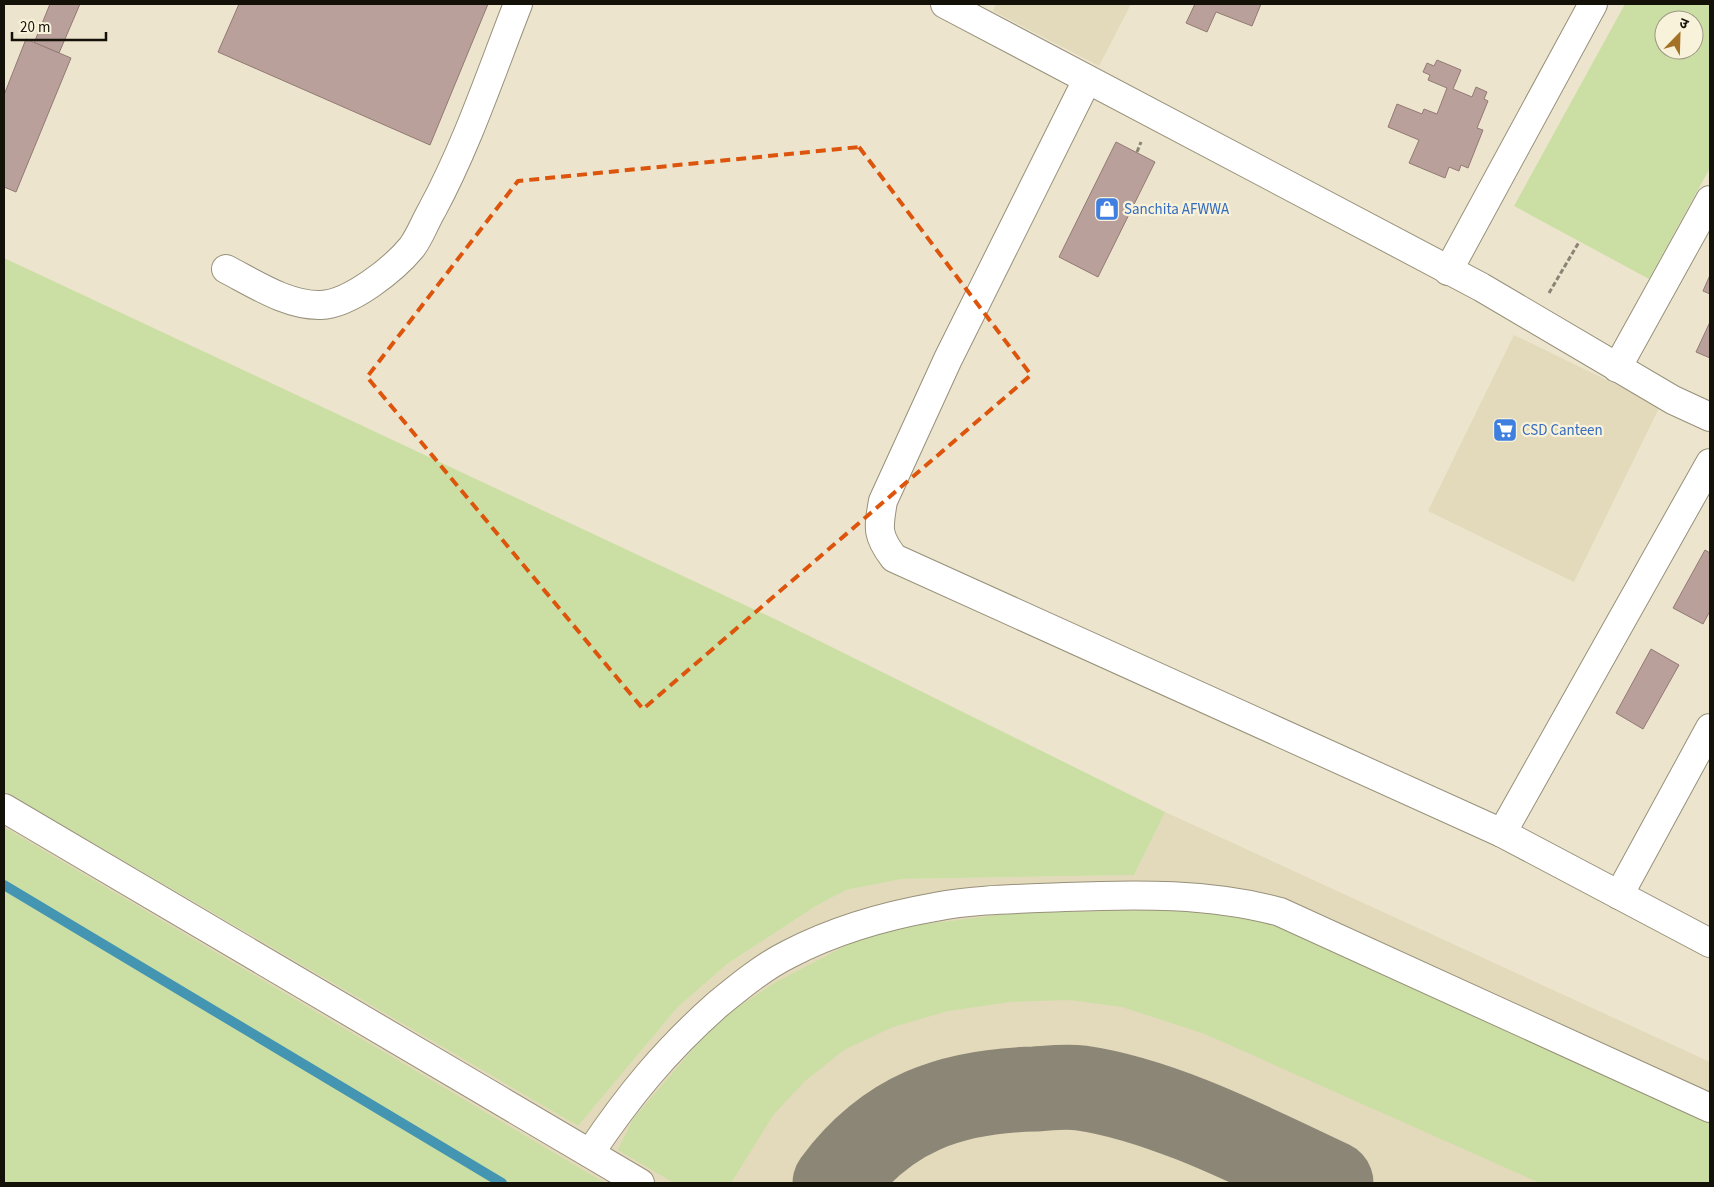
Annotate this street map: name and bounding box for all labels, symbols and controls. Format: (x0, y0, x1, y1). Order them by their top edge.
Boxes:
scale bar (12, 10, 106, 42)
north arrow (1654, 10, 1704, 60)
text: उ (1676, 13, 1692, 35)
text: 20 m (20, 17, 50, 38)
shop icon: Sanchita AFWWA (1094, 196, 1120, 222)
place label: Sanchita AFWWA (1124, 199, 1230, 220)
supermarket icon: CSD Canteen (1492, 417, 1518, 443)
place label: CSD Canteen (1522, 420, 1603, 441)

